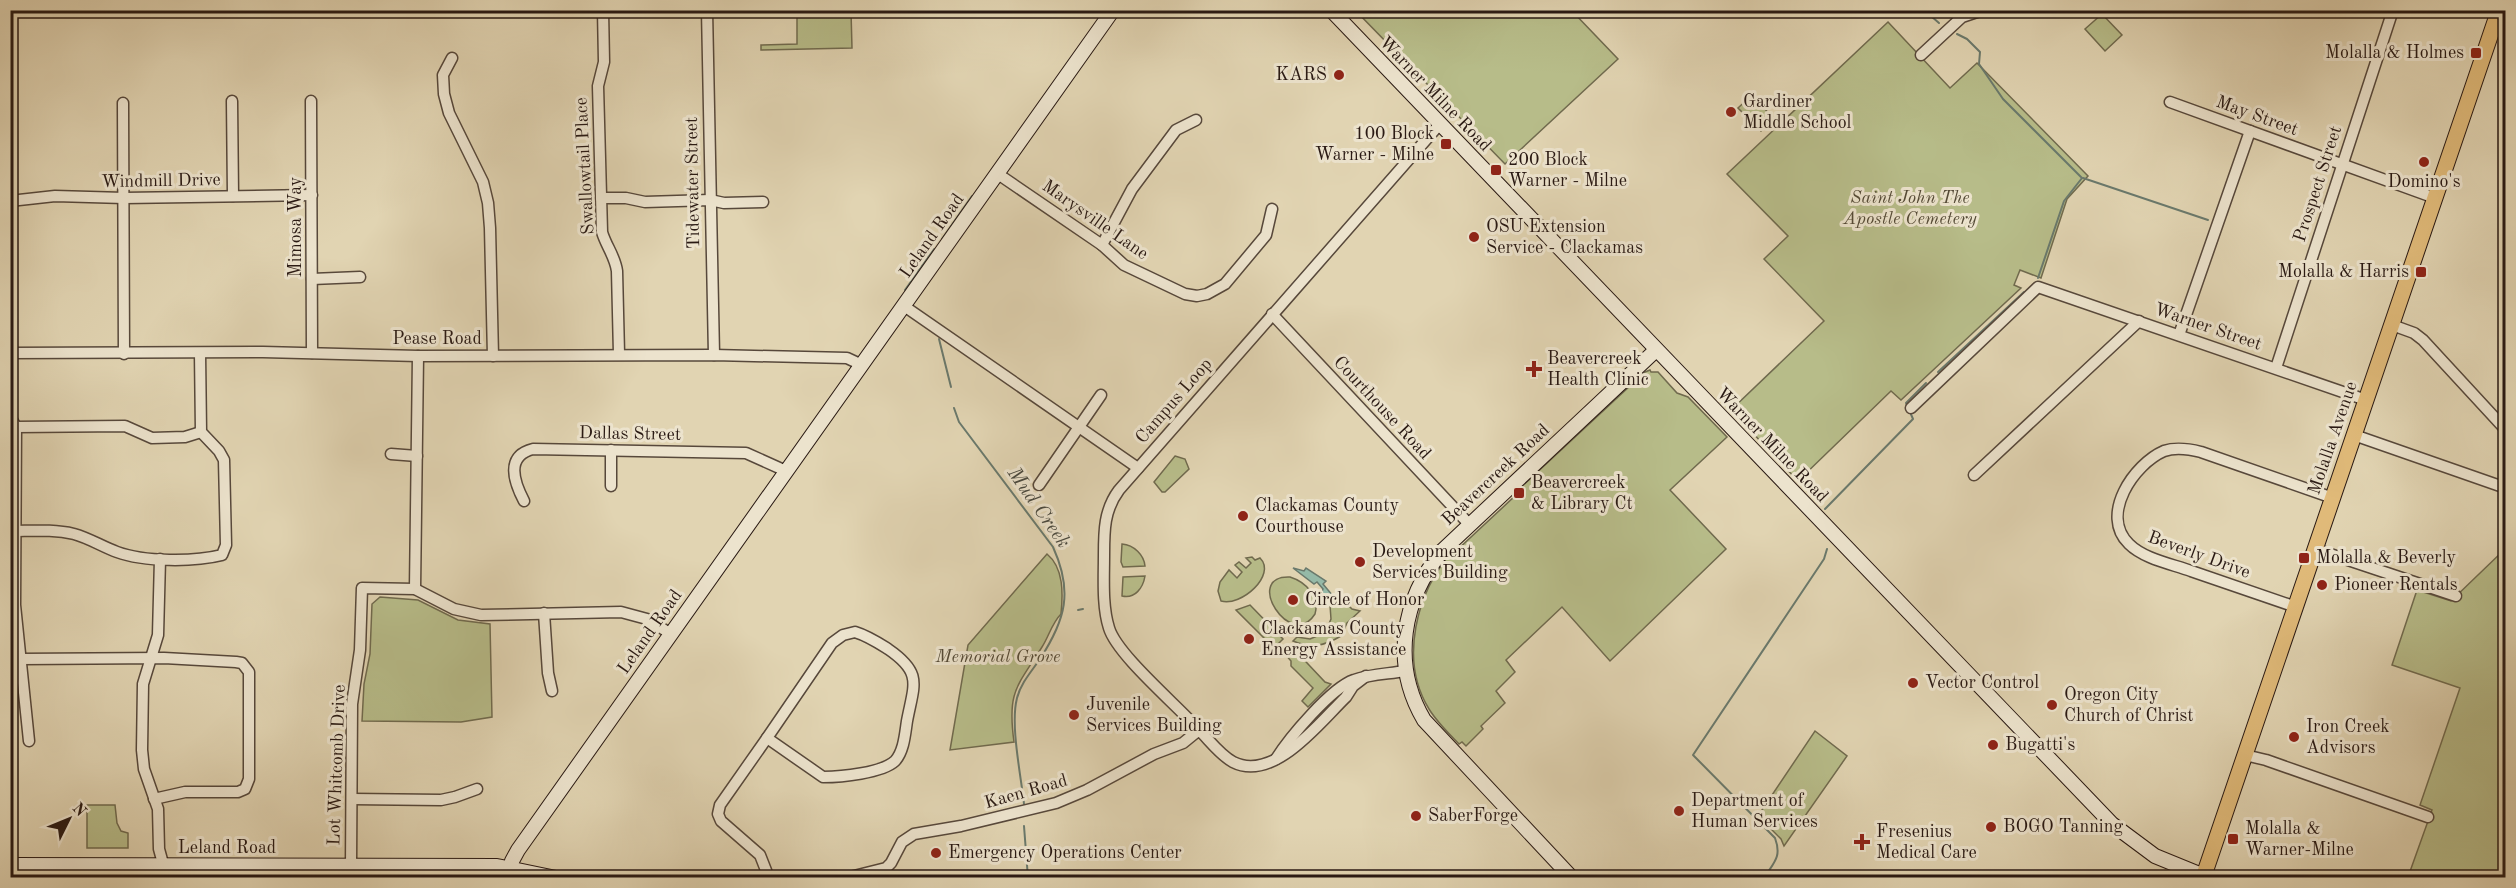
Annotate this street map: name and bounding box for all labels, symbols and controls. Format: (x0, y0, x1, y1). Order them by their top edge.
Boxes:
street label: Warner Milne Road (1376, 33, 1494, 155)
place label: Molalla & Holmes (2325, 44, 2464, 62)
marker: Molalla & Holmes (2469, 46, 2483, 60)
place label: KARS (1276, 66, 1327, 84)
marker: KARS (1332, 68, 1346, 82)
place label: Gardiner Middle School (1743, 93, 1852, 132)
street label: May Street (2214, 93, 2300, 139)
street label: Swallowtail Place (572, 97, 598, 235)
marker: Gardiner Middle School (1724, 105, 1738, 119)
street label: Tidewater Street (683, 117, 703, 249)
street label: Prospect Street (2291, 124, 2345, 244)
place label: 100 Block Warner - Milne (1315, 125, 1434, 164)
marker: 100 Block Warner - Milne (1439, 137, 1453, 151)
place label: 200 Block Warner - Milne (1508, 151, 1627, 190)
marker: Domino's (2417, 155, 2431, 169)
marker: 200 Block Warner - Milne (1489, 163, 1503, 177)
street label: Windmill Drive (101, 171, 221, 191)
place label: Domino's (2388, 173, 2461, 191)
street label: Mimosa Way (287, 176, 305, 277)
street label: Marysville Lane (1039, 177, 1151, 263)
park label: Saint John The Apostle Cemetery (1842, 189, 1978, 228)
street label: Leland Road (896, 191, 968, 281)
place label: OSU Extension Service - Clackamas (1486, 218, 1643, 257)
marker: OSU Extension Service - Clackamas (1467, 230, 1481, 244)
place label: Molalla & Harris (2278, 263, 2409, 281)
marker: Molalla & Harris (2414, 265, 2428, 279)
street label: Warner Street (2152, 300, 2264, 354)
street label: Pease Road (392, 330, 482, 348)
place label: Beavercreek Health Clinic (1547, 350, 1649, 389)
street label: Courthouse Road (1330, 353, 1434, 463)
street label: Campus Loop (1132, 355, 1216, 447)
marker: Beavercreek Health Clinic (1525, 360, 1543, 378)
street label: Molalla Avenue (2305, 379, 2361, 497)
street label: Warner Milne Road (1713, 384, 1831, 506)
street label: Beavercreek Road (1439, 421, 1553, 529)
street label: Dallas Street (579, 424, 681, 444)
water label: Mud Creek (1002, 463, 1073, 552)
place label: Beavercreek & Library Ct (1531, 474, 1633, 513)
marker: Beavercreek & Library Ct (1512, 486, 1526, 500)
place label: Clackamas County Courthouse (1255, 497, 1400, 536)
marker: Clackamas County Courthouse (1236, 509, 1250, 523)
street label: Beverly Drive (2145, 528, 2253, 582)
place label: Development Services Building (1372, 543, 1508, 582)
place label: Molalla & Beverly (2316, 549, 2456, 567)
marker: Molalla & Beverly (2297, 551, 2311, 565)
marker: Development Services Building (1353, 555, 1367, 569)
place label: Pioneer Rentals (2334, 576, 2458, 594)
marker: Pioneer Rentals (2315, 578, 2329, 592)
street label: Leland Road (614, 587, 686, 677)
place label: Circle of Honor (1305, 591, 1425, 609)
marker: Circle of Honor (1286, 593, 1300, 607)
place label: Clackamas County Energy Assistance (1261, 620, 1406, 659)
marker: Clackamas County Energy Assistance (1242, 632, 1256, 646)
park label: Memorial Grove (935, 648, 1060, 666)
place label: Vector Control (1925, 674, 2039, 692)
marker: Vector Control (1906, 676, 1920, 690)
street label: Lot Whitcomb Drive (325, 684, 349, 846)
place label: Oregon City Church of Christ (2064, 686, 2194, 725)
place label: Juvenile Services Building (1086, 696, 1222, 735)
marker: Oregon City Church of Christ (2045, 698, 2059, 712)
marker: Juvenile Services Building (1067, 708, 1081, 722)
place label: Iron Creek Advisors (2306, 718, 2390, 757)
marker: Iron Creek Advisors (2287, 730, 2301, 744)
place label: Bugatti's (2005, 736, 2075, 754)
marker: Bugatti's (1986, 738, 2000, 752)
street label: Kaen Road (982, 772, 1070, 812)
north arrow (39, 789, 99, 849)
place label: Department of Human Services (1691, 792, 1818, 831)
text: N (68, 800, 89, 821)
marker: Department of Human Services (1672, 804, 1686, 818)
place label: SaberForge (1428, 807, 1518, 825)
marker: SaberForge (1409, 809, 1423, 823)
place label: BOGO Tanning (2003, 818, 2123, 836)
marker: BOGO Tanning (1984, 820, 1998, 834)
place label: Molalla & Warner-Milne (2245, 820, 2354, 859)
place label: Fresenius Medical Care (1876, 823, 1977, 862)
marker: Molalla & Warner-Milne (2226, 832, 2240, 846)
marker: Fresenius Medical Care (1853, 833, 1871, 851)
street label: Leland Road (178, 839, 276, 857)
place label: Emergency Operations Center (948, 844, 1182, 862)
marker: Emergency Operations Center (929, 846, 943, 860)

